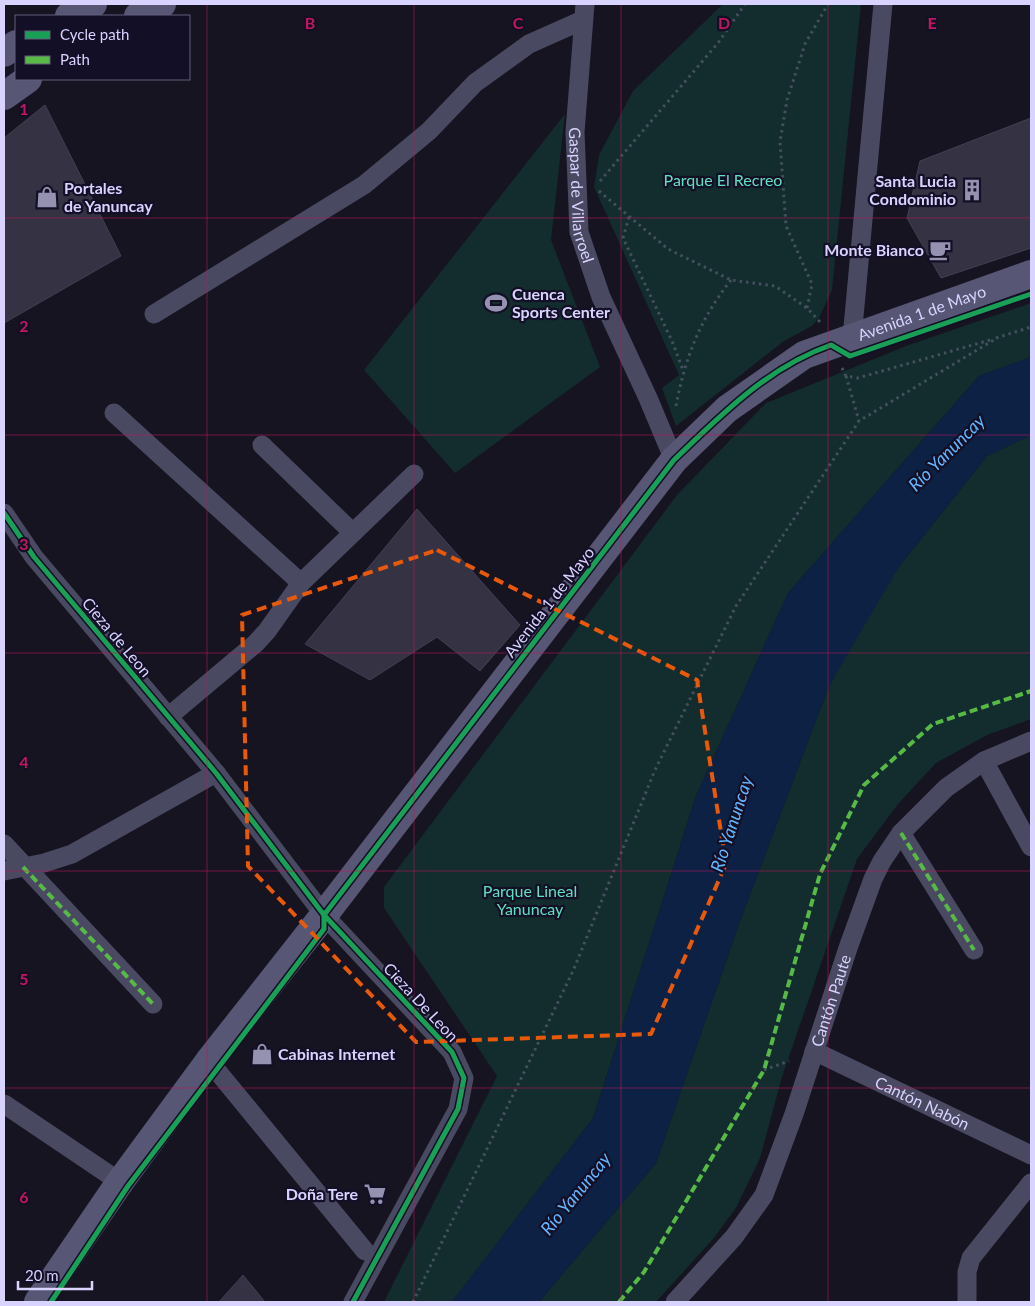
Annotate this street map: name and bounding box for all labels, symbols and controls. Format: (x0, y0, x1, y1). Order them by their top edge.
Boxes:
text: B (305, 13, 315, 32)
text: C (513, 13, 524, 32)
text: D (718, 13, 730, 32)
text: E (927, 13, 937, 32)
legend (15, 15, 190, 80)
text: Cycle path (60, 25, 129, 43)
text: Path (60, 50, 90, 68)
text: 1 (19, 99, 29, 118)
street label: Gaspar de Villarroel (566, 127, 599, 265)
park label: Parque El Recreo (664, 170, 782, 189)
place label: Santa Lucia Condominio (869, 171, 956, 208)
building icon: Santa Lucia Condominio (959, 177, 985, 203)
place label: Portales de Yanuncay (64, 178, 153, 215)
shop icon: Portales de Yanuncay (34, 184, 60, 210)
cafe icon: Monte Bianco (927, 237, 953, 263)
place label: Monte Bianco (824, 240, 924, 259)
street label: Avenida 1 de Mayo (855, 281, 988, 344)
place label: Cuenca Sports Center (512, 284, 610, 321)
sports icon: Cuenca Sports Center (483, 290, 509, 316)
text: 2 (19, 316, 29, 335)
water label: Río Yanuncay (903, 409, 990, 495)
text: 3 (19, 534, 29, 553)
street label: Avenida 1 de Mayo (500, 543, 598, 661)
street label: Cieza de Leon (79, 593, 156, 680)
text: 4 (19, 752, 29, 771)
water label: Río Yanuncay (705, 773, 757, 874)
park label: Parque Lineal Yanuncay (483, 881, 577, 918)
street label: Cantón Paute (807, 952, 854, 1049)
street label: Cieza De Leon (380, 958, 463, 1045)
text: 5 (19, 969, 29, 988)
shop icon: Cabinas Internet (249, 1041, 275, 1067)
place label: Cabinas Internet (278, 1044, 395, 1063)
street label: Cantón Nabón (872, 1072, 973, 1133)
water label: Río Yanuncay (535, 1147, 615, 1239)
supermarket icon: Doña Tere (362, 1181, 388, 1207)
place label: Doña Tere (286, 1184, 358, 1203)
text: 6 (19, 1187, 29, 1206)
scale bar (18, 1258, 91, 1290)
text: 20 m (25, 1266, 59, 1284)

